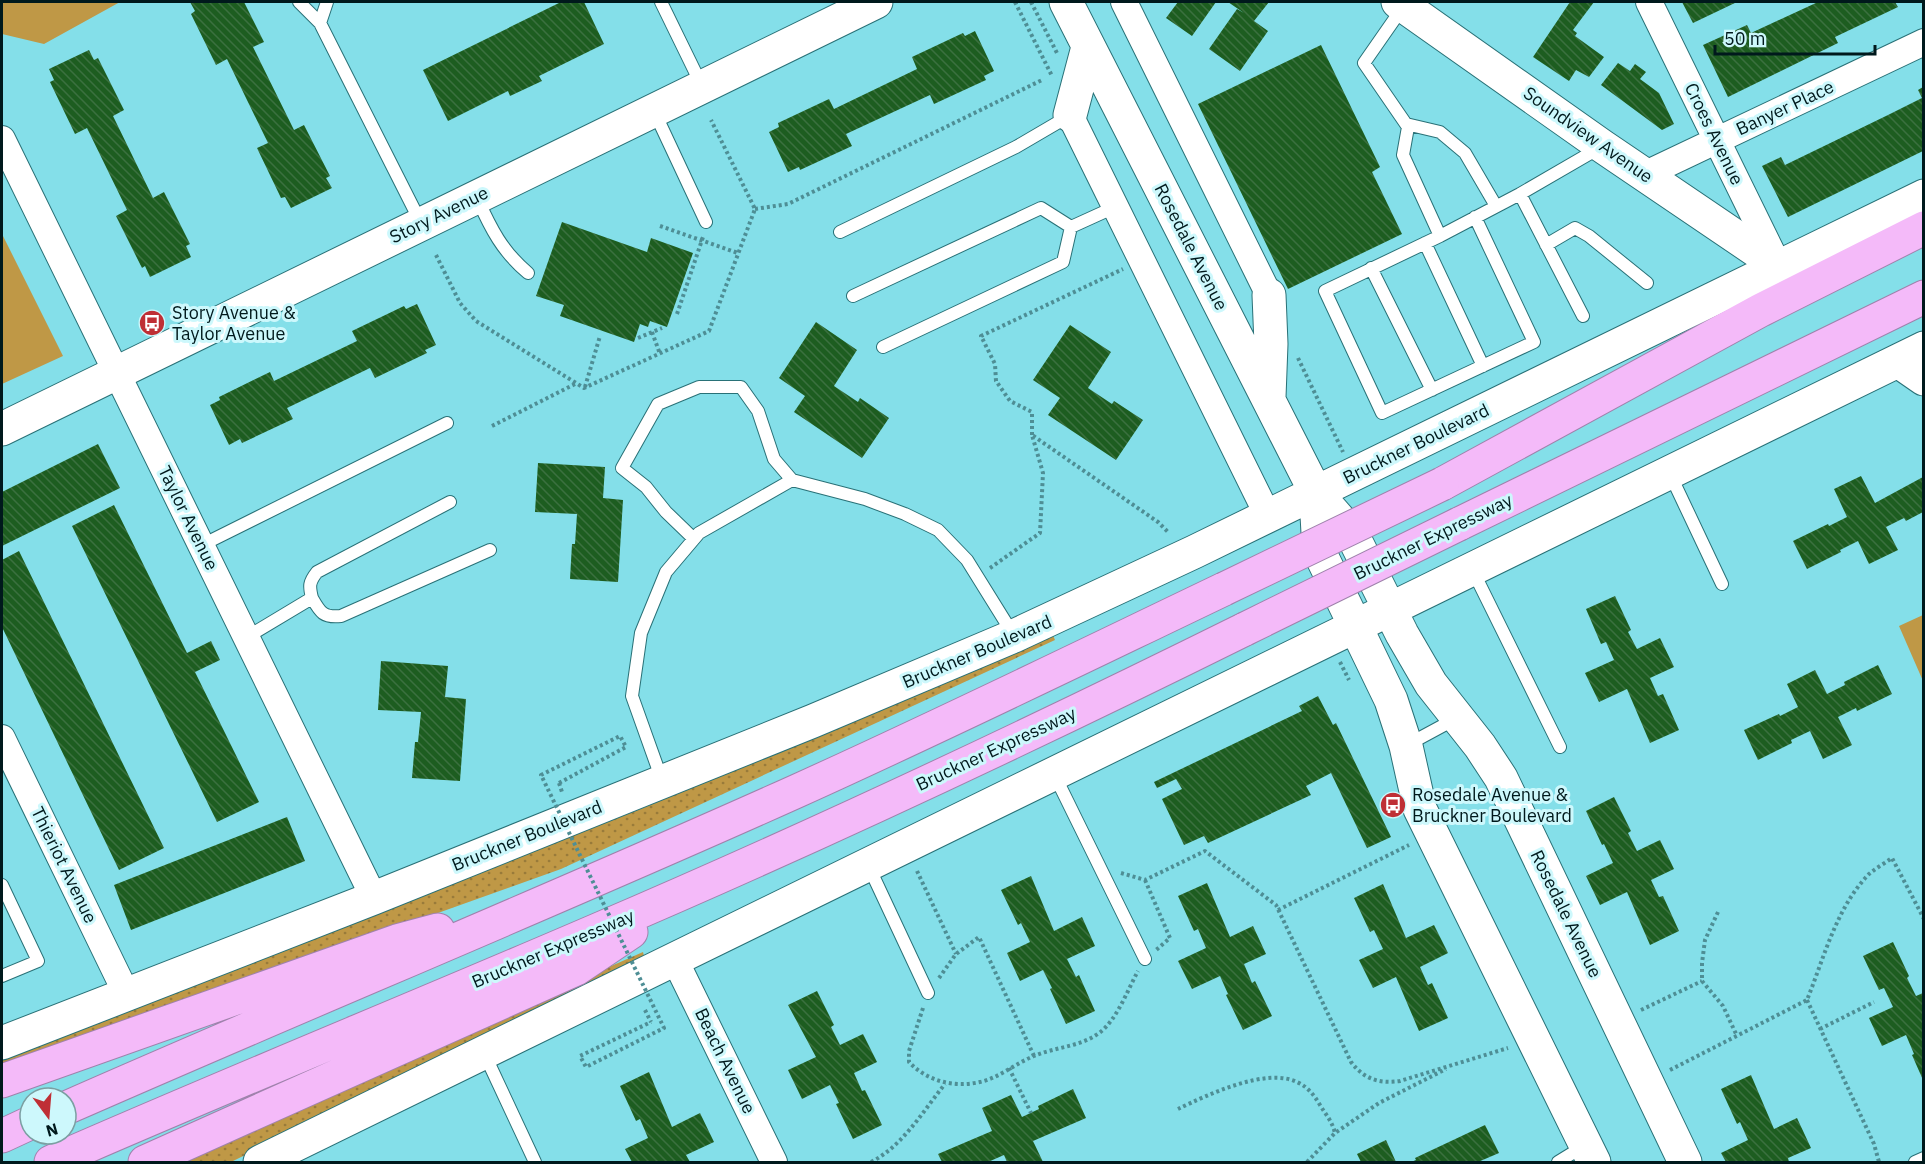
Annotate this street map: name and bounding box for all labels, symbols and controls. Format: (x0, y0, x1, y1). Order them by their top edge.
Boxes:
scale bar (1715, 18, 1876, 56)
text: 50 m (1724, 27, 1766, 50)
street label: Banyer Place (1732, 75, 1837, 140)
street label: Croes Avenue (1680, 79, 1749, 189)
street label: Soundview Avenue (1519, 81, 1658, 188)
street label: Rosedale Avenue (1150, 180, 1233, 314)
street label: Story Avenue (386, 181, 492, 248)
place label: Story Avenue & Taylor Avenue (172, 301, 296, 345)
bus stop icon: Story Avenue & Taylor Avenue (137, 308, 167, 338)
street label: Bruckner Boulevard (1339, 398, 1493, 489)
street label: Taylor Avenue (153, 462, 224, 574)
street label: Bruckner Expressway (1350, 488, 1516, 585)
street label: Bruckner Boulevard (899, 610, 1055, 693)
street label: Bruckner Expressway (912, 701, 1079, 796)
place label: Rosedale Avenue & Bruckner Boulevard (1412, 783, 1572, 827)
bus stop icon: Rosedale Avenue & Bruckner Boulevard (1378, 790, 1408, 820)
street label: Bruckner Boulevard (448, 795, 605, 876)
street label: Thieriot Avenue (26, 803, 103, 927)
street label: Rosedale Avenue (1526, 846, 1607, 981)
street label: Bruckner Expressway (468, 904, 637, 993)
street label: Beach Avenue (690, 1004, 761, 1118)
north arrow (18, 1086, 78, 1146)
text: N (44, 1119, 60, 1142)

